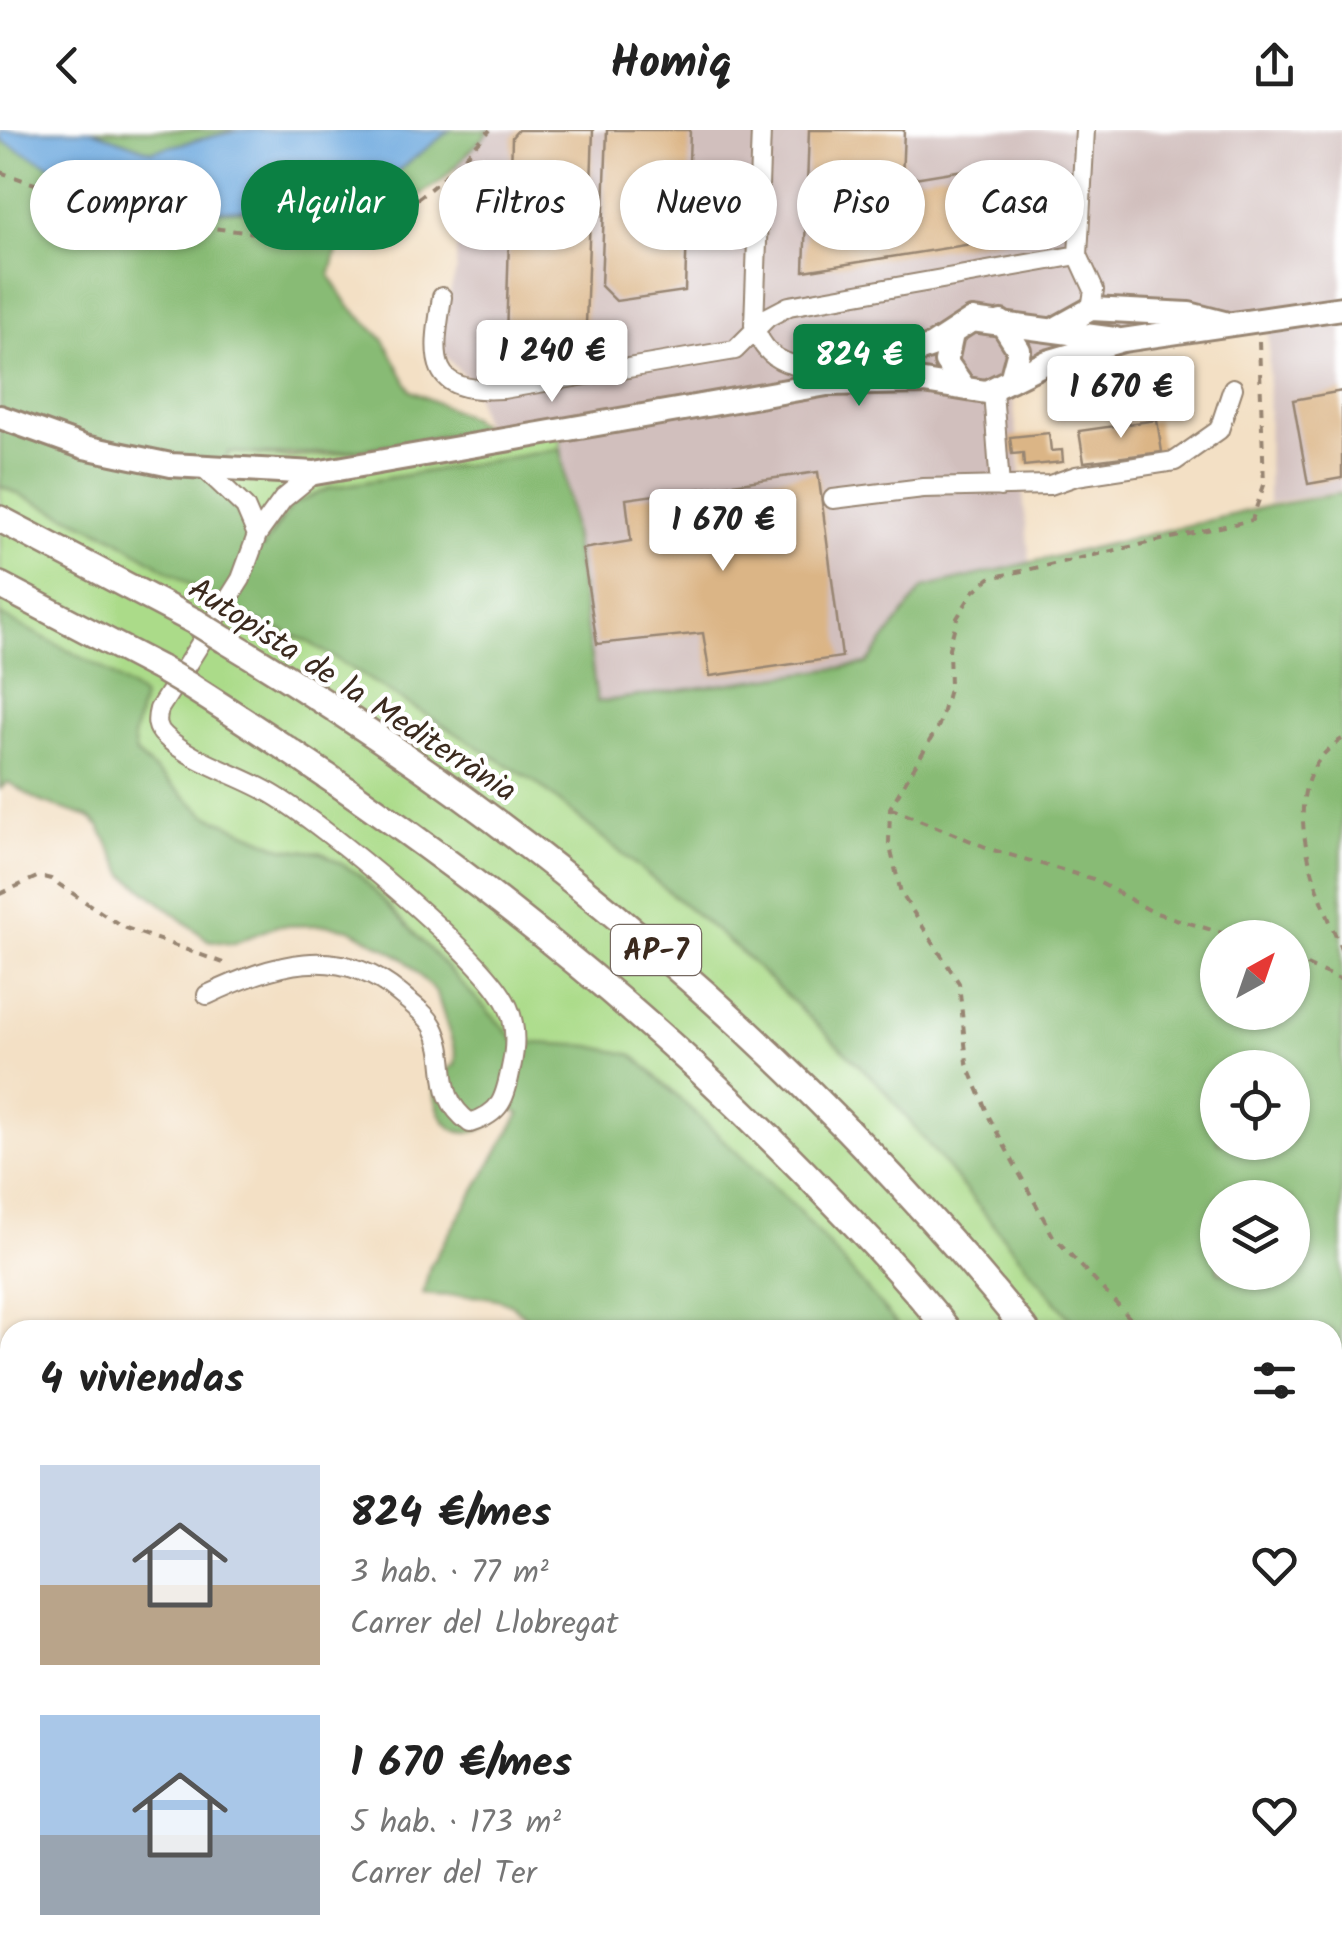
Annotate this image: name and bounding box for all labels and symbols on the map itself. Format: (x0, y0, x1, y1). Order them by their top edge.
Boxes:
pin: 1 240 € (460, 320, 644, 405)
pin: 824 € (789, 324, 929, 409)
pin: 1 670 € (1029, 356, 1213, 441)
pin: 1 670 € (631, 489, 815, 574)
street label: Autopista de la Mediterrània (177, 565, 526, 817)
north arrow (1200, 920, 1310, 1030)
road number: AP-7 (611, 925, 701, 975)

